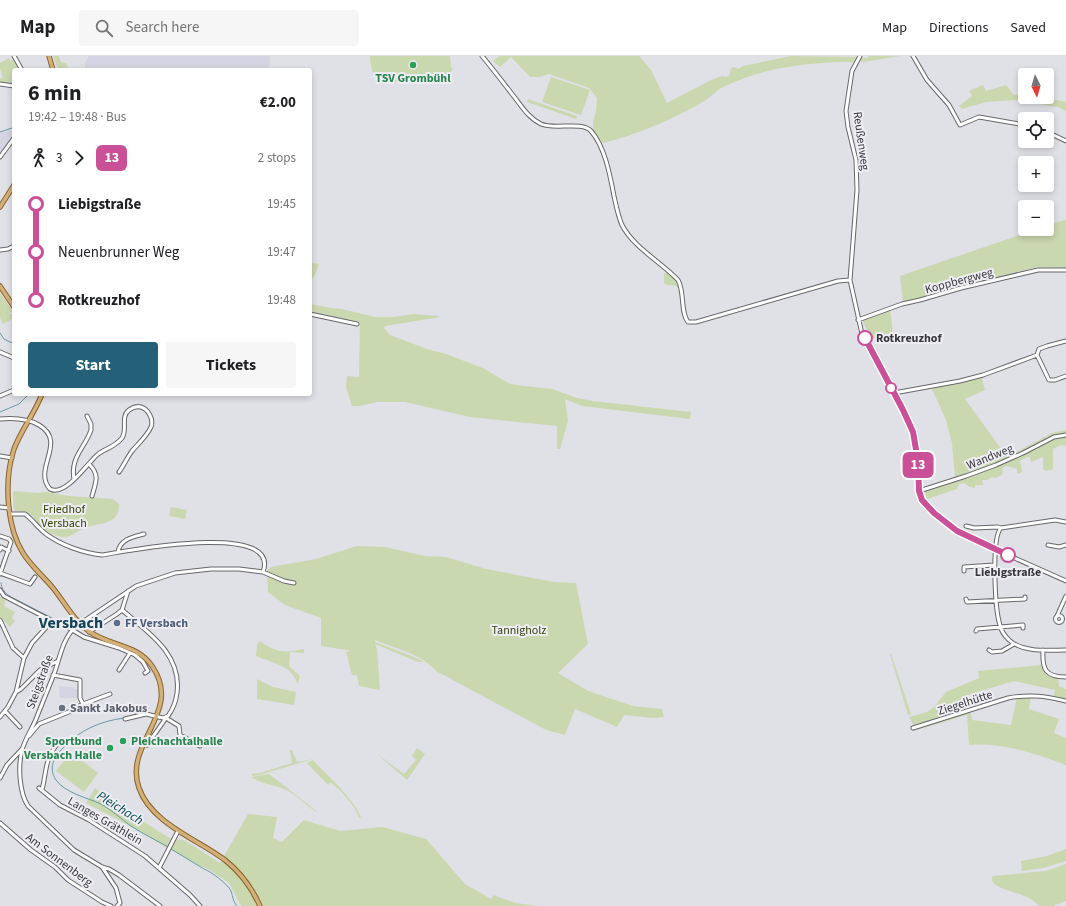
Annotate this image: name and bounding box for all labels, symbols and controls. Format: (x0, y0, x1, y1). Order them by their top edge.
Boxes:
search box (79, 10, 359, 46)
text: Map (20, 14, 55, 41)
icon: search (93, 17, 115, 39)
text: Search here (125, 17, 199, 38)
text: Map (882, 18, 907, 38)
text: Directions (929, 18, 988, 38)
text: Saved (1010, 18, 1046, 38)
marker: TSV Grombühl (408, 60, 418, 70)
north arrow (1018, 68, 1054, 104)
map controls (1018, 68, 1054, 236)
place label: TSV Grombühl (375, 70, 451, 87)
text: 6 min (28, 77, 82, 109)
text: €2.00 (260, 92, 296, 113)
text: 19:42 – 19:48 · Bus (28, 108, 126, 126)
street label: Reußenweg (848, 111, 874, 171)
button: locate (1018, 112, 1054, 148)
icon: walk (28, 147, 50, 169)
icon: forward (68, 147, 90, 169)
text: 13 (104, 148, 119, 168)
text: 3 (56, 149, 62, 167)
text: 2 stops (258, 149, 296, 167)
button: + (1018, 156, 1054, 192)
text: Liebigstraße (58, 194, 141, 215)
text: 19:45 (267, 195, 296, 213)
button: − (1018, 200, 1054, 236)
text: Neuenbrunner Weg (58, 242, 179, 263)
text: 19:47 (267, 243, 296, 261)
street label: Koppbergweg (923, 264, 995, 298)
text: Rotkreuzhof (58, 290, 140, 311)
text: 19:48 (267, 291, 296, 309)
marker: Rotkreuzhof (857, 330, 873, 346)
place label: Rotkreuzhof (876, 330, 942, 347)
button: Start (28, 342, 158, 388)
button: Tickets (166, 342, 296, 388)
unlabelled marker (885, 382, 897, 394)
street label: Wandweg (964, 440, 1016, 474)
line badge: 13 (900, 452, 936, 478)
text: 13 (911, 455, 925, 475)
park label: Friedhof Versbach (41, 501, 87, 532)
marker: Liebigstraße (1000, 547, 1016, 563)
place label: Liebigstraße (975, 564, 1041, 581)
district label: Versbach (38, 612, 103, 634)
place label: FF Versbach (125, 615, 188, 632)
marker: FF Versbach (112, 618, 122, 628)
park label: Tannigholz (492, 622, 546, 639)
street label: Steigstraße (22, 652, 58, 712)
street label: Ziegelhütte (935, 686, 995, 720)
place label: Sankt Jakobus (70, 700, 147, 717)
marker: Sankt Jakobus (57, 703, 67, 713)
place label: Sportbund Versbach Halle (23, 733, 102, 764)
place label: Pleichachtalhalle (131, 733, 223, 750)
marker: Pleichachtalhalle (118, 736, 128, 746)
marker: Sportbund Versbach Halle (105, 743, 115, 753)
water label: Pleichach (93, 787, 147, 829)
street label: Langes Gräthlein (64, 793, 146, 849)
street label: Am Sonnenberg (22, 829, 96, 891)

